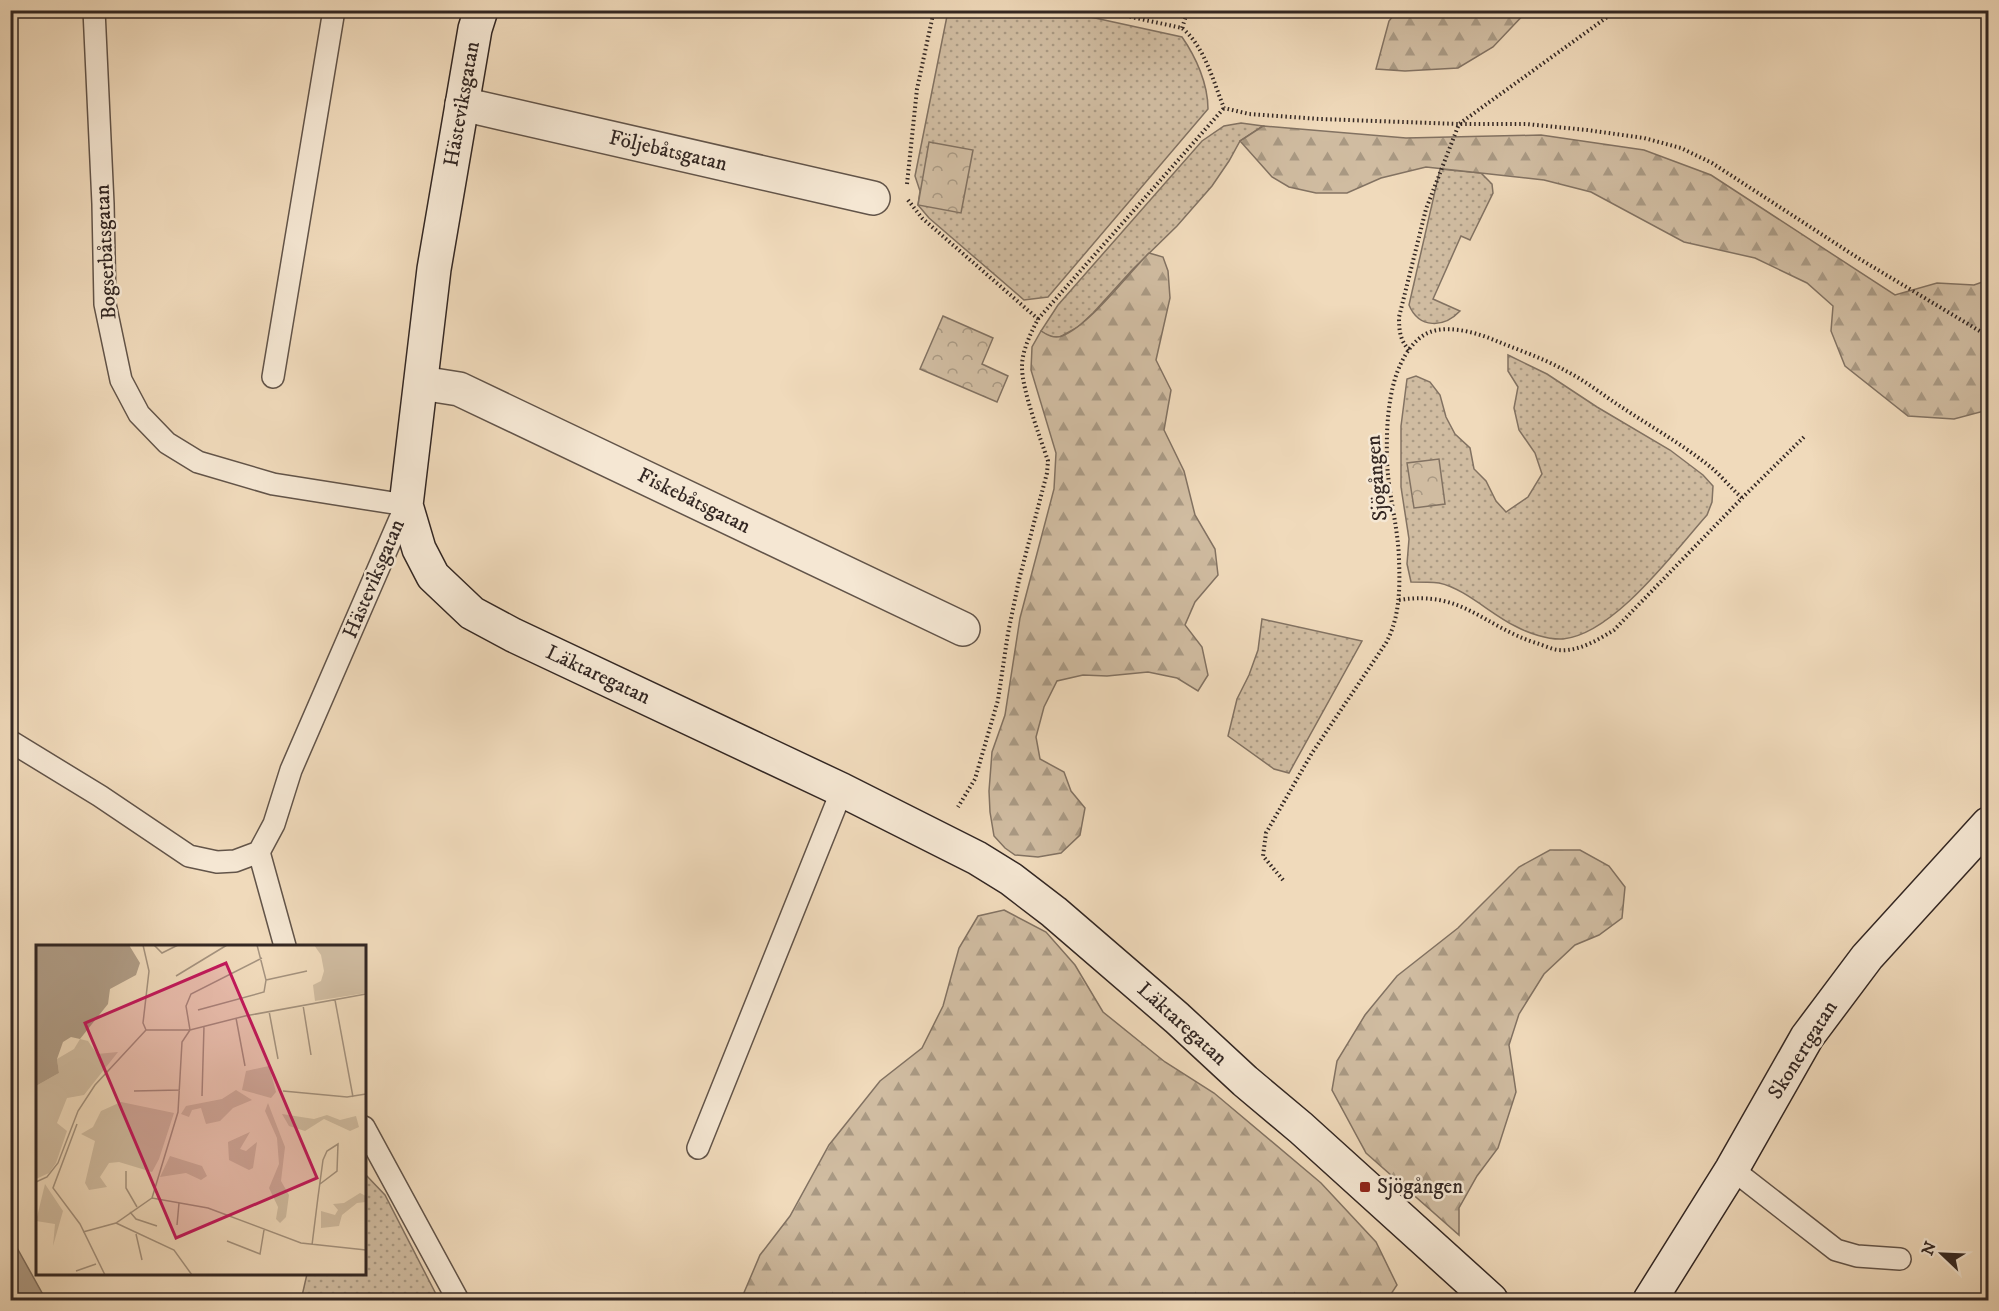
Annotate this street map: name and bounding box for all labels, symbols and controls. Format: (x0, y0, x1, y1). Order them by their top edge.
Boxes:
street label: Hästeviksgatan (438, 39, 486, 169)
street label: Följebåtsgatan (606, 125, 730, 177)
street label: Bogserbåtsgatan (89, 184, 123, 320)
street label: Sjögången (1360, 434, 1394, 522)
street label: Fiskebåtsgatan (633, 462, 755, 540)
street label: Hästeviksgatan (337, 516, 411, 642)
street label: Läktaregatan (542, 639, 654, 711)
inset map (36, 945, 366, 1275)
street label: Läktaregatan (1132, 977, 1232, 1071)
street label: Skonertgatan (1762, 996, 1844, 1104)
place label: Sjögången (1377, 1174, 1463, 1200)
marker: Sjögången (1358, 1180, 1372, 1194)
north arrow (1912, 1224, 1972, 1284)
text: N (1917, 1239, 1941, 1258)

